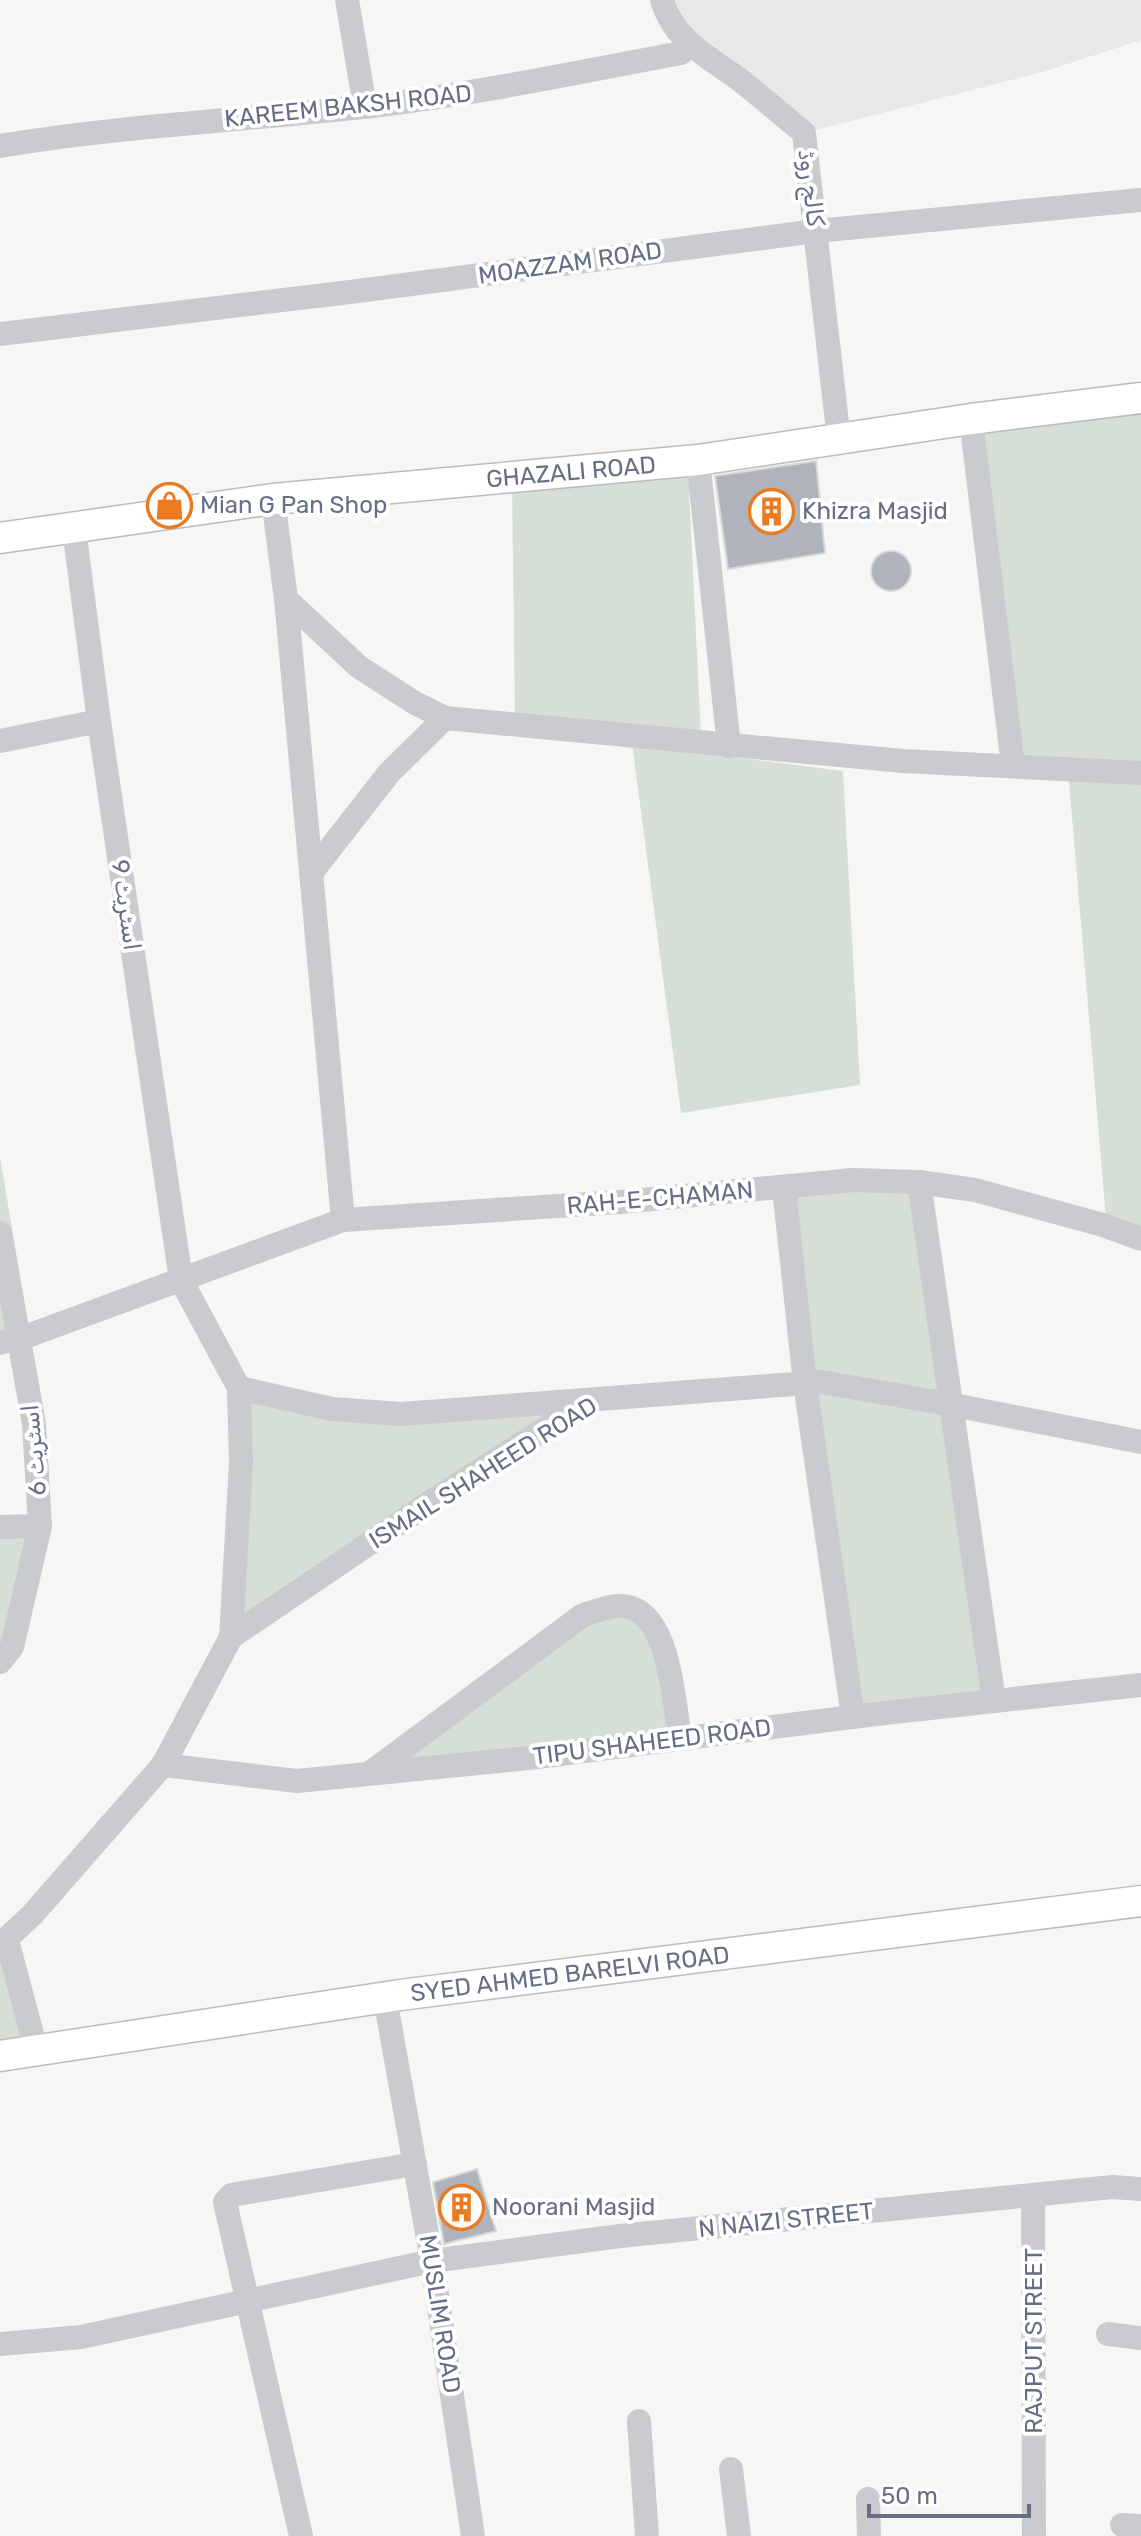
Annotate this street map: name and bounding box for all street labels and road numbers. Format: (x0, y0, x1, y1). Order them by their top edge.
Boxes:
street label: KAREEM BAKSH ROAD (223, 79, 473, 133)
street label: کالج روڈ (789, 148, 830, 229)
street label: MOAZZAM ROAD (476, 236, 664, 290)
street label: GHAZALI ROAD (485, 451, 657, 493)
street label: اسٹریٹ 9 (106, 858, 146, 952)
street label: RAH-E-CHAMAN (566, 1176, 754, 1220)
street label: ISMAIL SHAHEED ROAD (364, 1391, 602, 1555)
street label: اسٹریٹ 6 (16, 1403, 52, 1497)
street label: TIPU SHAHEED ROAD (531, 1714, 773, 1770)
street label: SYED AHMED BARELVI ROAD (409, 1941, 731, 2007)
street label: N NAIZI STREET (697, 2197, 875, 2243)
street label: MUSLIM ROAD (414, 2233, 466, 2395)
street label: RAJPUT STREET (1020, 2248, 1048, 2434)

